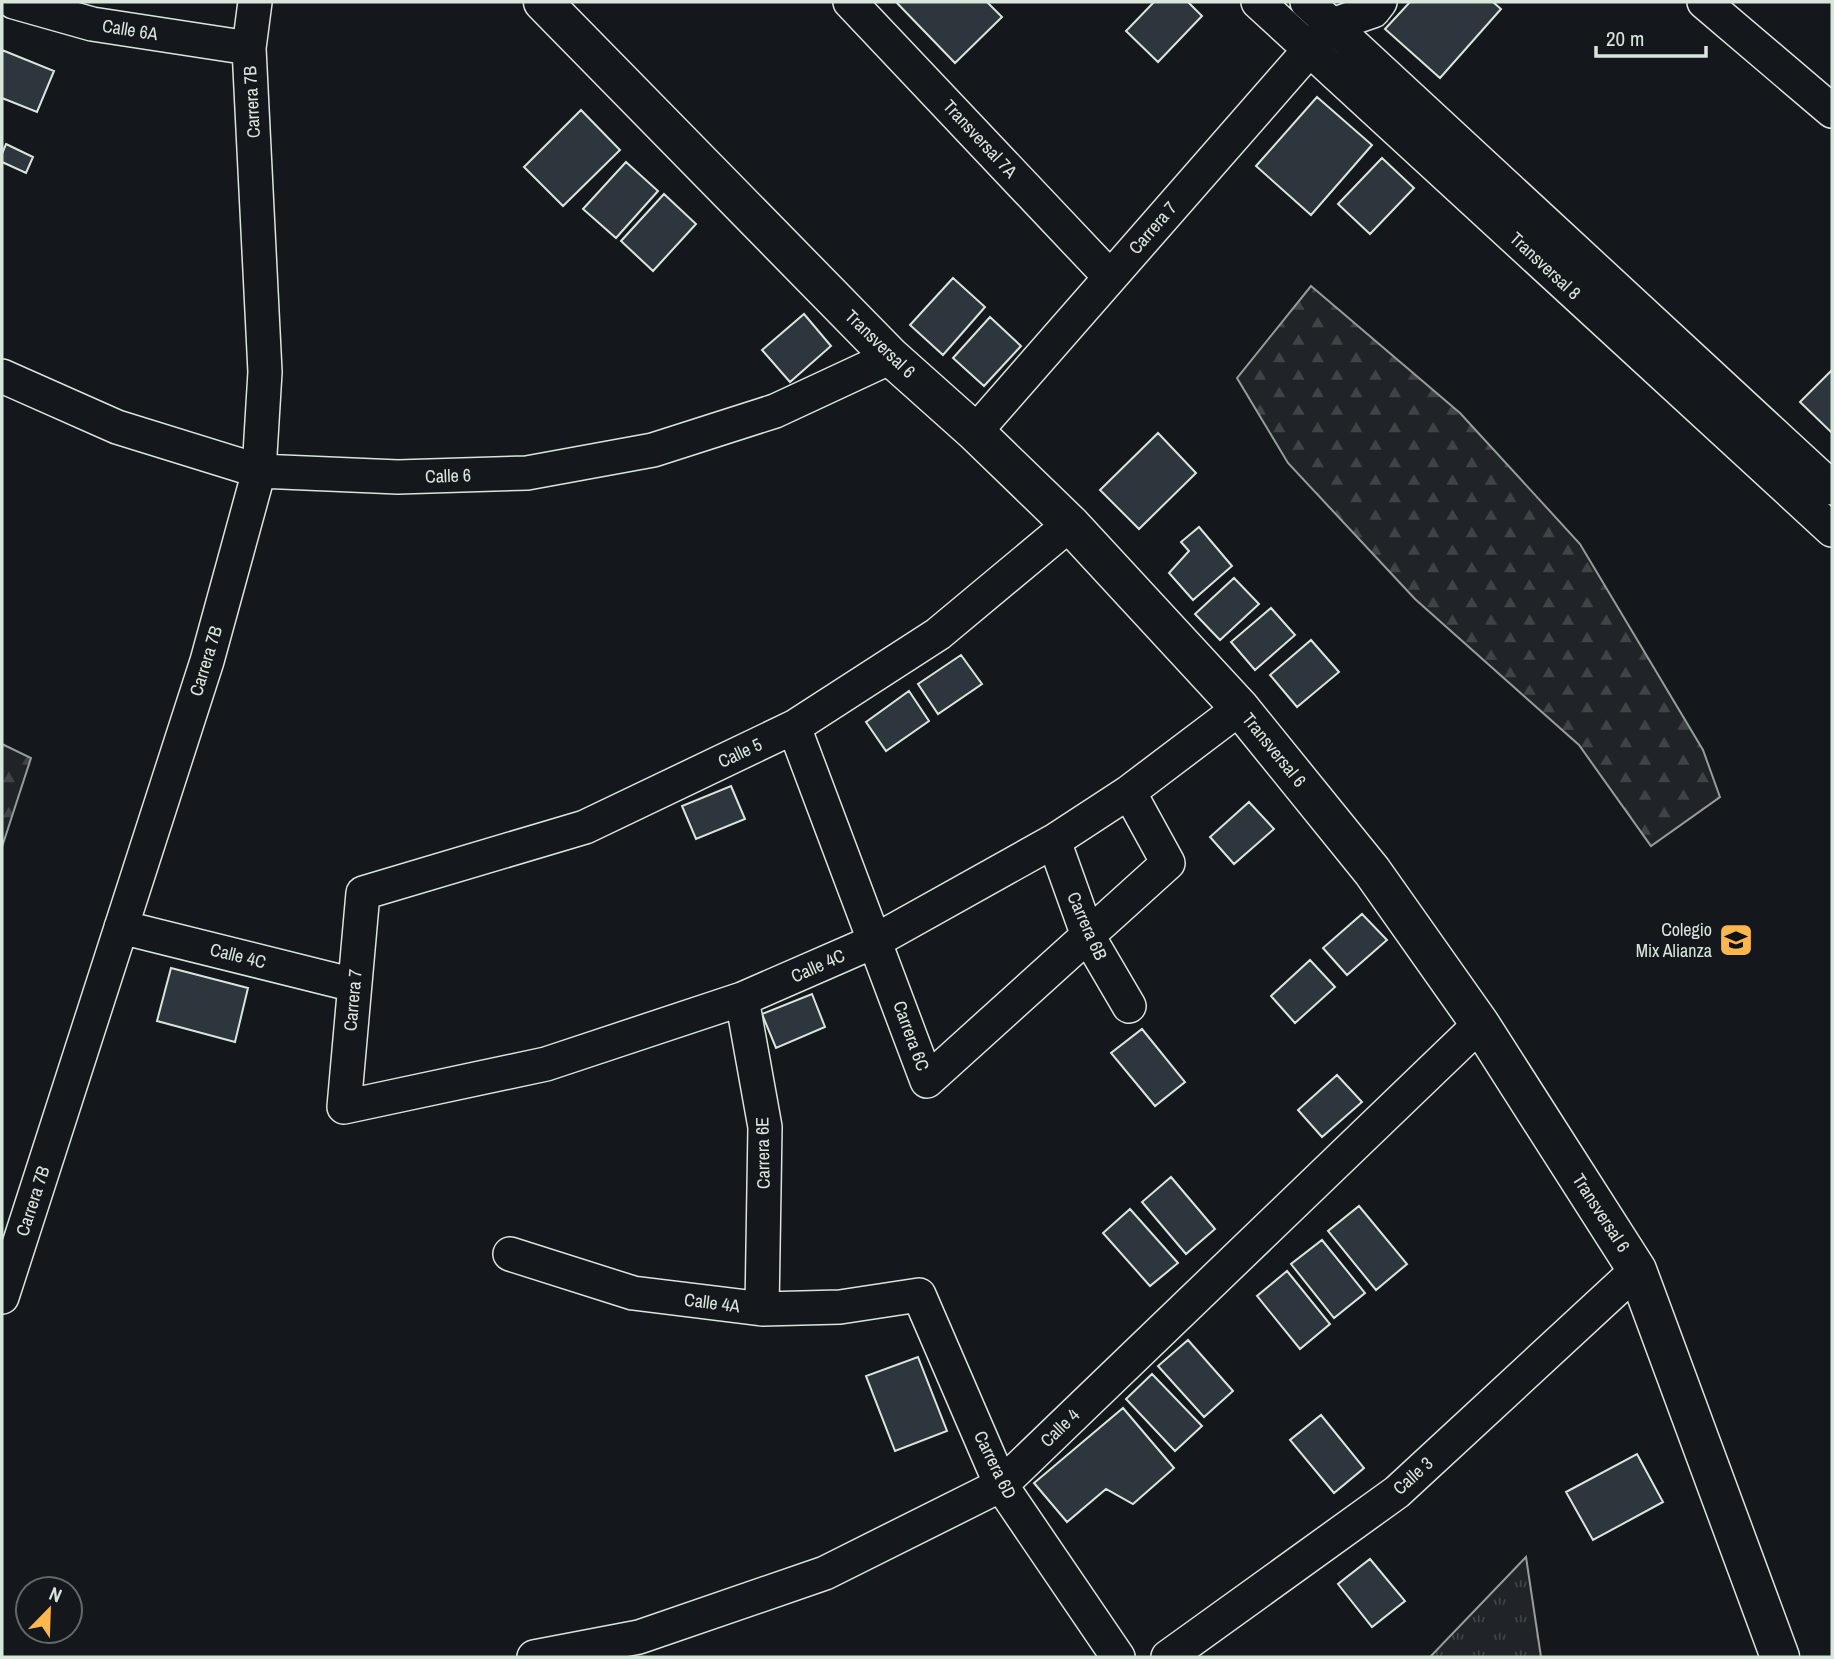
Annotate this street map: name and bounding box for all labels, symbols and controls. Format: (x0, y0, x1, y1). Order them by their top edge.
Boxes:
street label: Calle 6A (101, 13, 160, 46)
scale bar (1596, 14, 1706, 58)
text: 20 m (1606, 24, 1644, 53)
street label: Carrera 7B (237, 65, 266, 139)
street label: Transversal 7A (938, 94, 1023, 183)
street label: Carrera 7 (1123, 196, 1183, 259)
street label: Transversal 8 (1504, 226, 1586, 305)
street label: Transversal 6 (840, 304, 921, 384)
street label: Calle 6 (425, 462, 471, 489)
street label: Carrera 7B (183, 623, 228, 699)
street label: Transversal 6 (1237, 707, 1312, 792)
street label: Calle 5 (714, 732, 766, 774)
street label: Carrera 6B (1061, 888, 1114, 964)
place label: Colegio Mix Alianza (1636, 917, 1712, 963)
school or university icon: Colegio Mix Alianza (1717, 921, 1755, 959)
street label: Calle 4C (208, 937, 269, 974)
street label: Calle 4C (787, 943, 849, 988)
street label: Carrera 7 (337, 968, 368, 1032)
street label: Carrera 6C (887, 997, 936, 1074)
street label: Carrera 6E (749, 1117, 776, 1189)
street label: Carrera 7B (9, 1163, 56, 1239)
street label: Transversal 6 (1567, 1169, 1636, 1257)
street label: Calle 4A (683, 1287, 741, 1318)
street label: Calle 4 (1034, 1403, 1085, 1453)
street label: Carrera 6D (968, 1426, 1023, 1503)
street label: Calle 3 (1387, 1451, 1438, 1500)
north arrow (14, 1575, 84, 1645)
text: N (45, 1580, 66, 1609)

